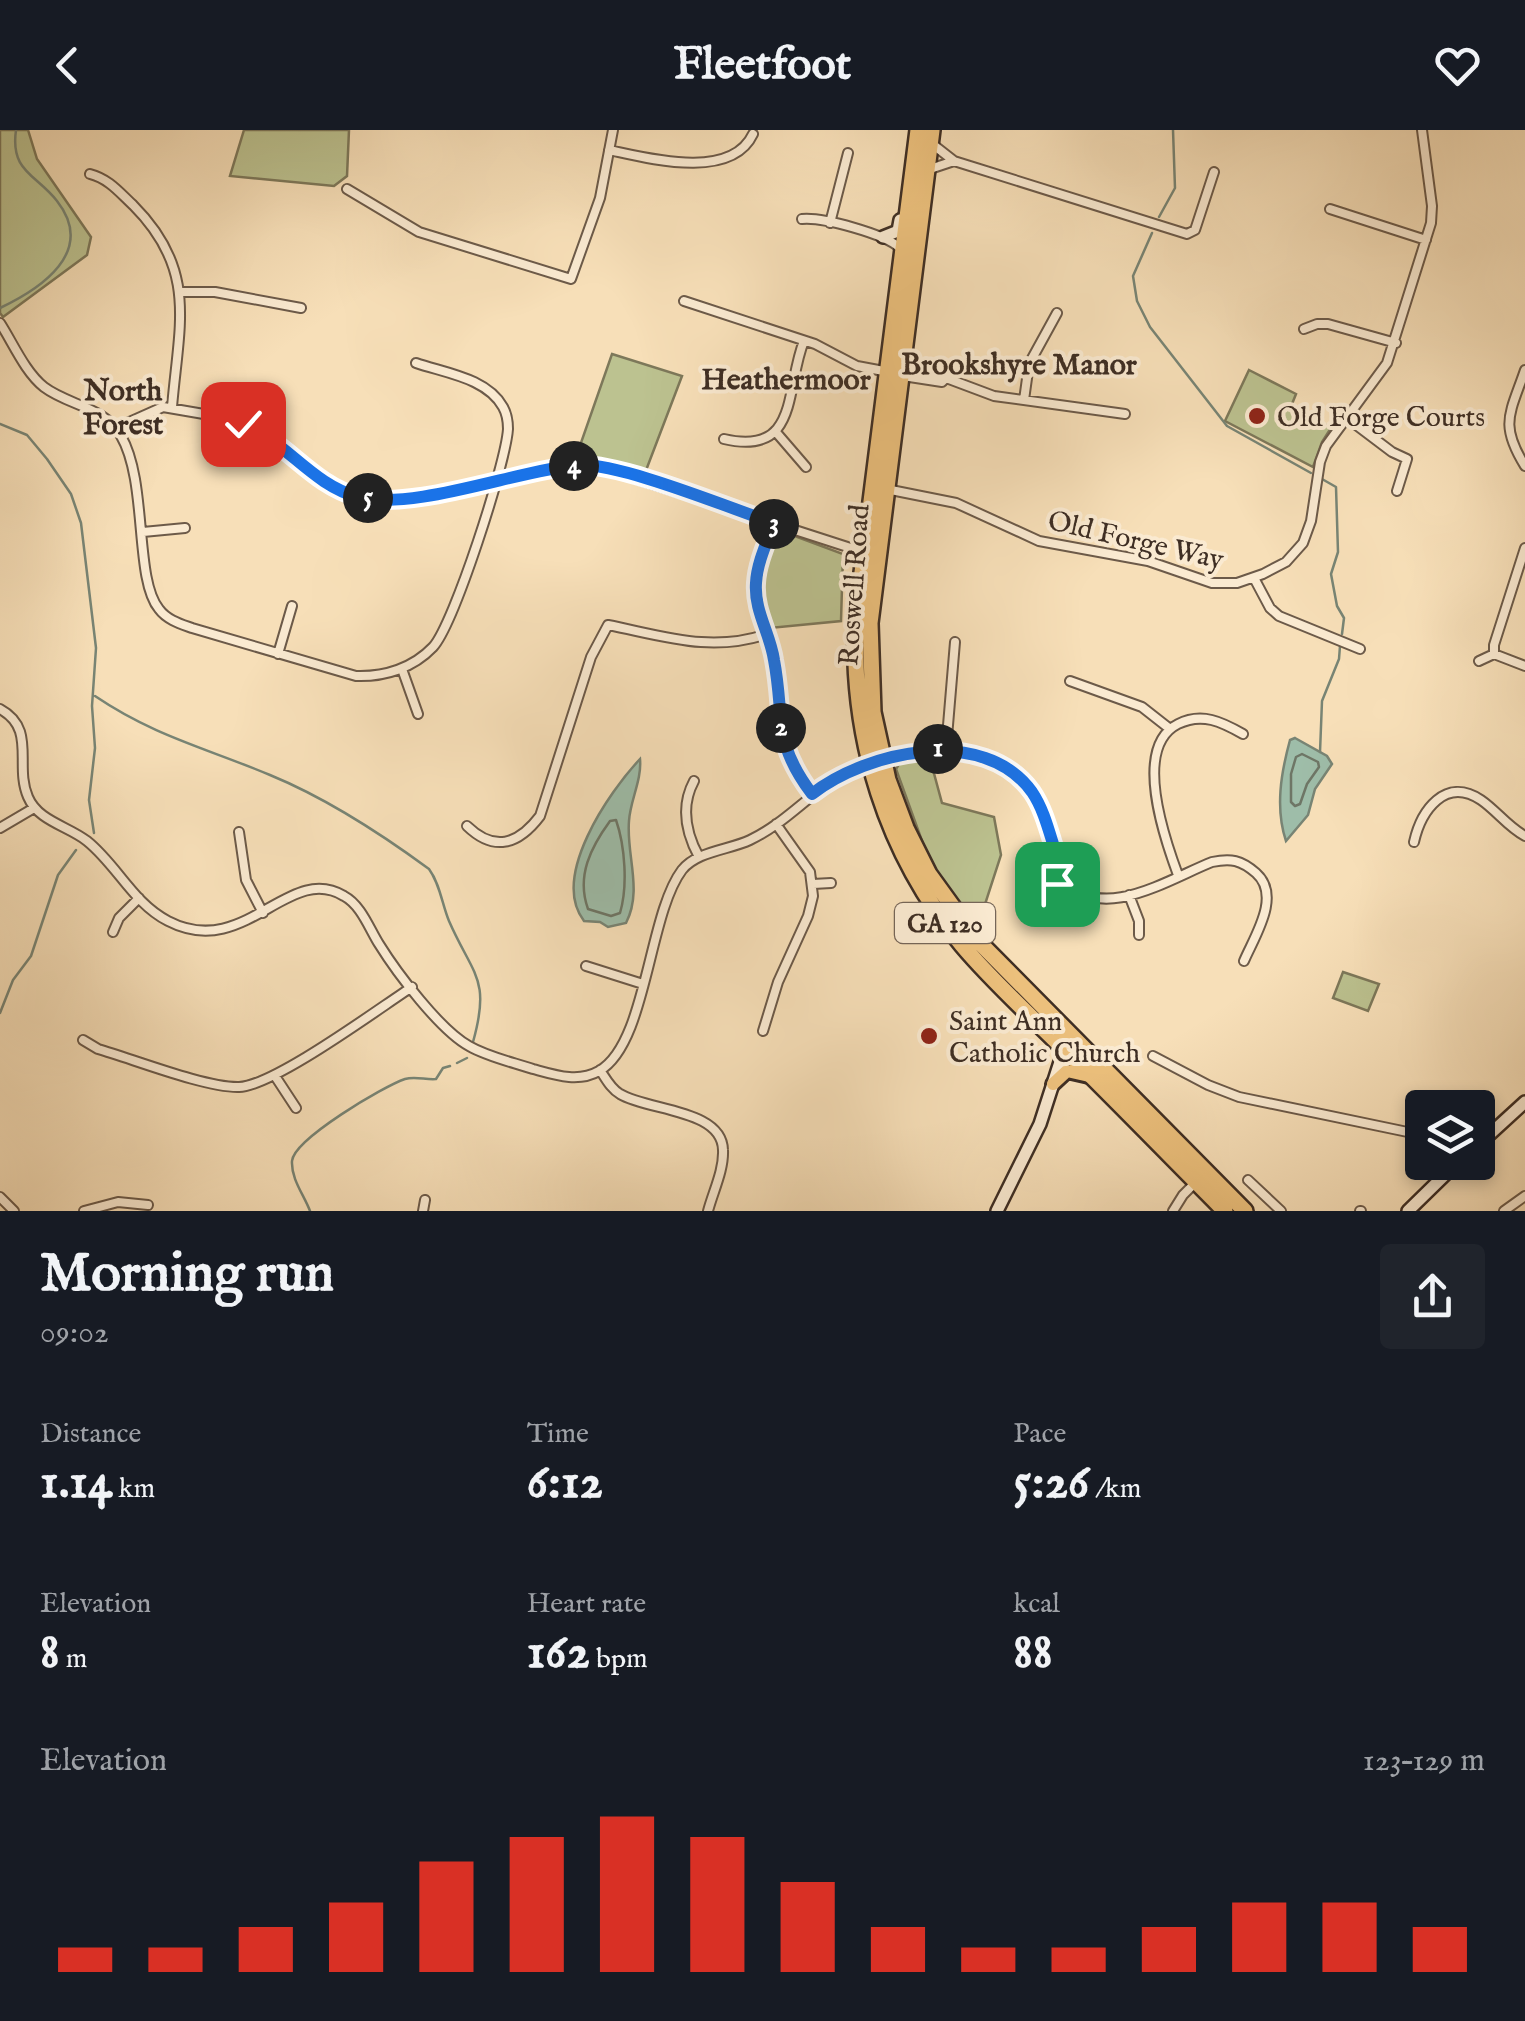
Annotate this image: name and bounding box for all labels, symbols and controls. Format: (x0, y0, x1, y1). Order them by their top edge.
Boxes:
text: Fleetfoot (674, 37, 851, 94)
icon: back (40, 38, 95, 93)
icon: heart (1430, 38, 1485, 93)
district label: Brookshyre Manor (901, 347, 1138, 385)
district label: Heathermoor (701, 362, 872, 400)
district label: North Forest (83, 373, 164, 445)
pin (201, 382, 286, 467)
icon: check (216, 397, 271, 452)
place label: Old Forge Courts (1277, 401, 1485, 436)
marker: Old Forge Courts (1246, 405, 1268, 427)
pin: 4 (549, 441, 599, 491)
text: 4 (567, 448, 581, 483)
pin: 5 (343, 473, 393, 523)
text: 5 (363, 480, 373, 515)
pin: 3 (749, 499, 799, 549)
street label: Roswell Road (832, 503, 879, 667)
street label: Old Forge Way (1044, 504, 1227, 579)
text: 3 (769, 506, 779, 541)
pin: 2 (756, 703, 806, 753)
text: 2 (774, 710, 788, 745)
pin: 1 (913, 724, 963, 774)
text: 1 (933, 731, 943, 766)
pin (1015, 842, 1100, 927)
icon: arrive (1030, 857, 1085, 912)
road number: GA 120 (895, 903, 995, 943)
place label: Saint Ann Catholic Church (949, 1005, 1140, 1072)
marker: Saint Ann Catholic Church (918, 1025, 940, 1047)
map controls (1405, 1090, 1495, 1180)
button: layers (1405, 1090, 1495, 1180)
text: Morning run (40, 1240, 334, 1310)
button: share (1380, 1244, 1485, 1349)
text: 09:02 (40, 1313, 109, 1354)
text: Distance (40, 1417, 141, 1452)
text: Time (527, 1417, 589, 1452)
text: Pace (1013, 1417, 1066, 1452)
text: 1.14 (40, 1452, 113, 1515)
text: 6:12 (527, 1452, 603, 1515)
text: 5:26 (1013, 1452, 1089, 1515)
text: km (113, 1472, 155, 1507)
text: /km (1089, 1472, 1141, 1507)
text: Elevation (40, 1587, 151, 1622)
text: Heart rate (527, 1587, 646, 1622)
text: kcal (1013, 1587, 1060, 1622)
text: 8 (40, 1622, 60, 1685)
text: 162 (527, 1622, 590, 1685)
text: 88 (1013, 1622, 1053, 1685)
text: m (60, 1642, 87, 1677)
text: bpm (590, 1642, 648, 1677)
text: Elevation (40, 1741, 167, 1782)
text: 123–129 m (1363, 1741, 1485, 1782)

